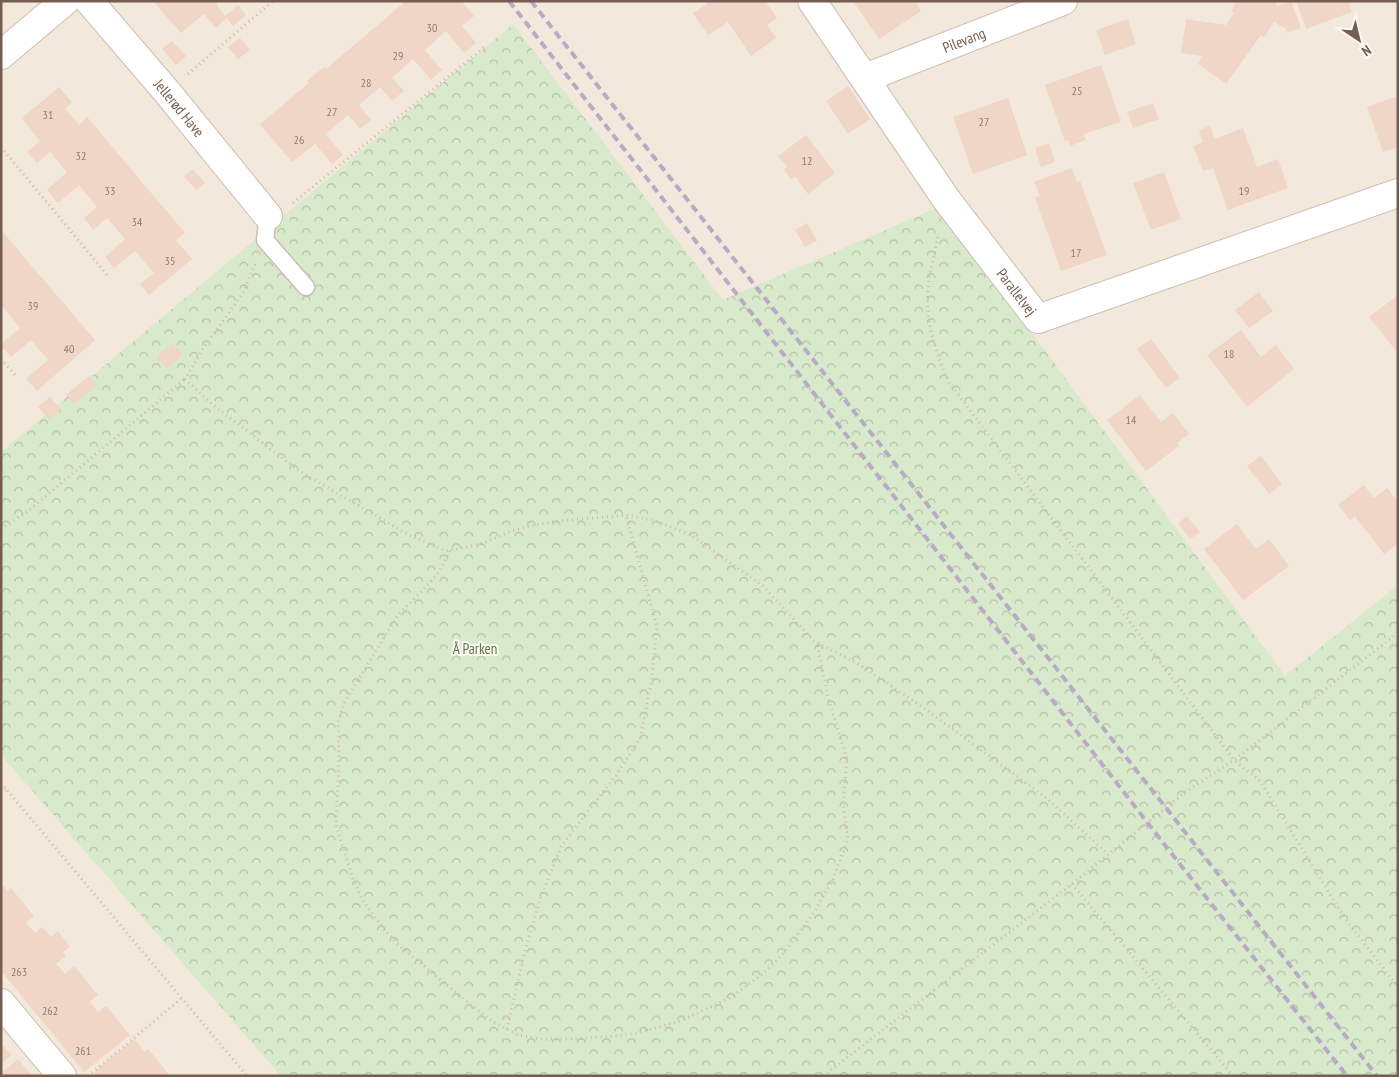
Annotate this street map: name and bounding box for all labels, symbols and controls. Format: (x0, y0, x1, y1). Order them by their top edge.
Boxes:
north arrow (1334, 15, 1384, 65)
house number: 30 (427, 20, 437, 35)
street label: Pilevang (940, 23, 988, 56)
text: N (1358, 41, 1375, 60)
house number: 29 (393, 48, 403, 63)
street label: Jellerød Have (150, 74, 209, 141)
house number: 28 (361, 75, 371, 90)
house number: 25 (1072, 83, 1082, 98)
house number: 27 (327, 104, 337, 119)
house number: 31 (43, 107, 53, 122)
house number: 27 (979, 114, 989, 129)
house number: 26 (294, 132, 304, 147)
house number: 32 (76, 148, 86, 163)
house number: 12 (802, 153, 812, 168)
house number: 33 (105, 183, 115, 198)
house number: 19 (1239, 183, 1249, 198)
house number: 34 (132, 214, 143, 229)
house number: 17 (1071, 245, 1081, 260)
house number: 35 (165, 253, 175, 268)
street label: Parallelvej (993, 264, 1041, 319)
house number: 39 (28, 298, 38, 313)
house number: 40 (64, 341, 74, 356)
house number: 18 (1224, 346, 1234, 361)
house number: 14 (1126, 412, 1137, 427)
park label: Å Parken (453, 639, 497, 658)
house number: 263 (11, 964, 27, 979)
house number: 262 (42, 1003, 58, 1018)
house number: 261 (75, 1043, 91, 1058)

